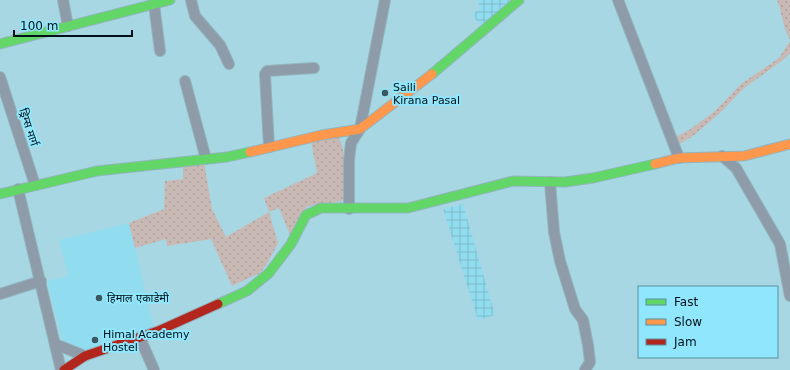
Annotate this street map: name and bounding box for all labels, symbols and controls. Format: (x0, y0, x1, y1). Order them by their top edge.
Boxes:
scale bar (14, 12, 132, 38)
text: 100 m (20, 19, 58, 33)
place label: Saili Kirana Pasal (393, 81, 460, 107)
marker: Saili Kirana Pasal (380, 88, 390, 98)
street label: ड्रिम्स मार्ग (16, 107, 41, 149)
legend (638, 286, 778, 358)
place label: हिमाल एकाडेमी (107, 292, 169, 305)
marker: हिमाल एकाडेमी (94, 293, 104, 303)
text: Fast (674, 295, 698, 309)
text: Slow (674, 315, 702, 329)
place label: Himal Academy Hostel (103, 328, 190, 354)
marker: Himal Academy Hostel (90, 335, 100, 345)
text: Jam (673, 335, 697, 349)

